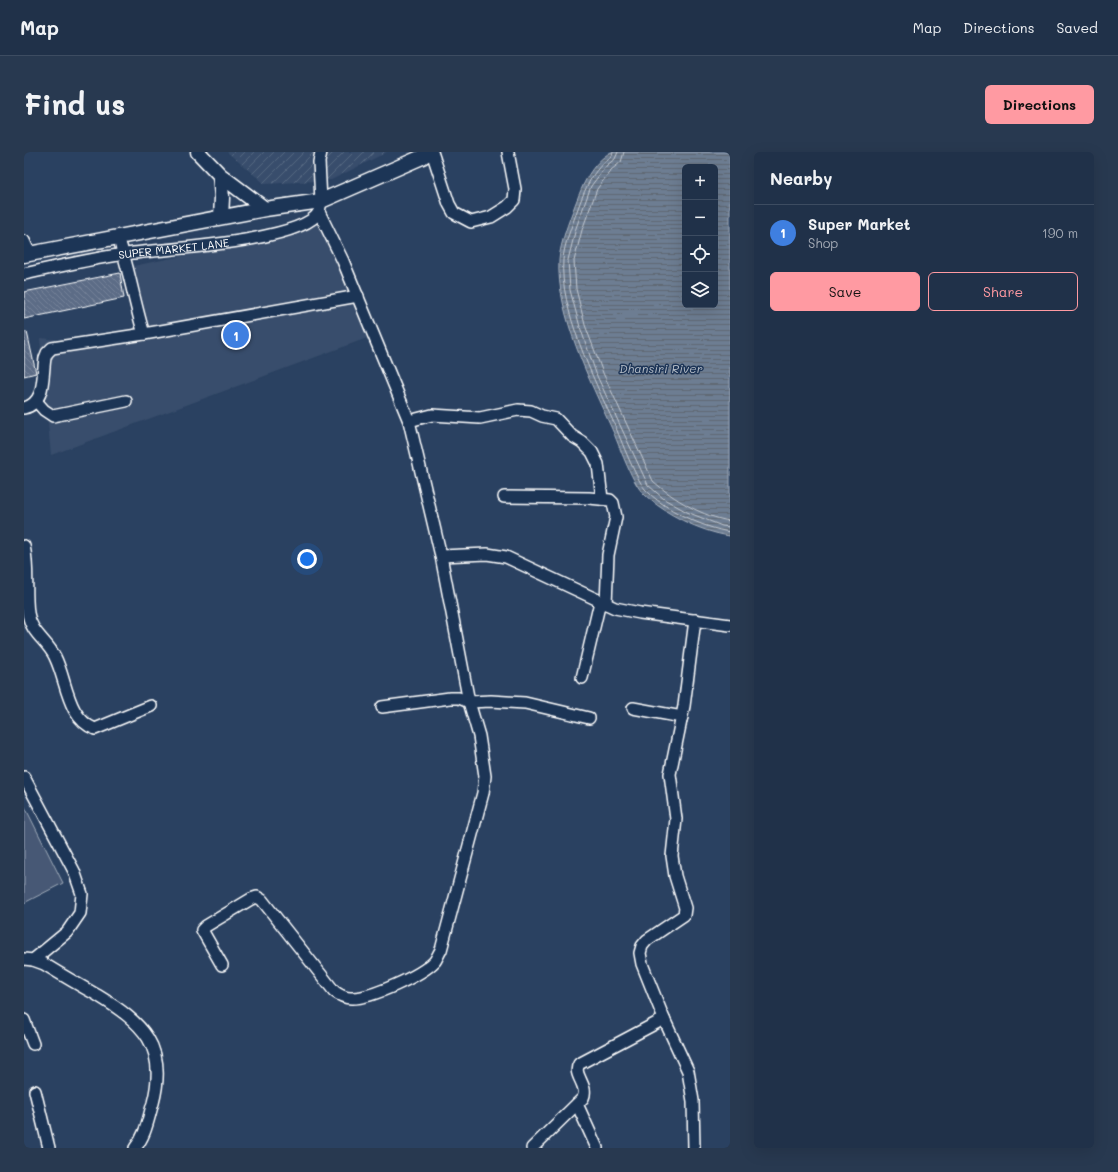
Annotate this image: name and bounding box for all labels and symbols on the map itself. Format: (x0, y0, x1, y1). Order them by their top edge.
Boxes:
street label: SUPER MARKET LANE (117, 235, 230, 262)
pin: 1 (223, 320, 249, 350)
water label: Dhansiri River (619, 360, 703, 376)
your location (297, 549, 317, 569)

